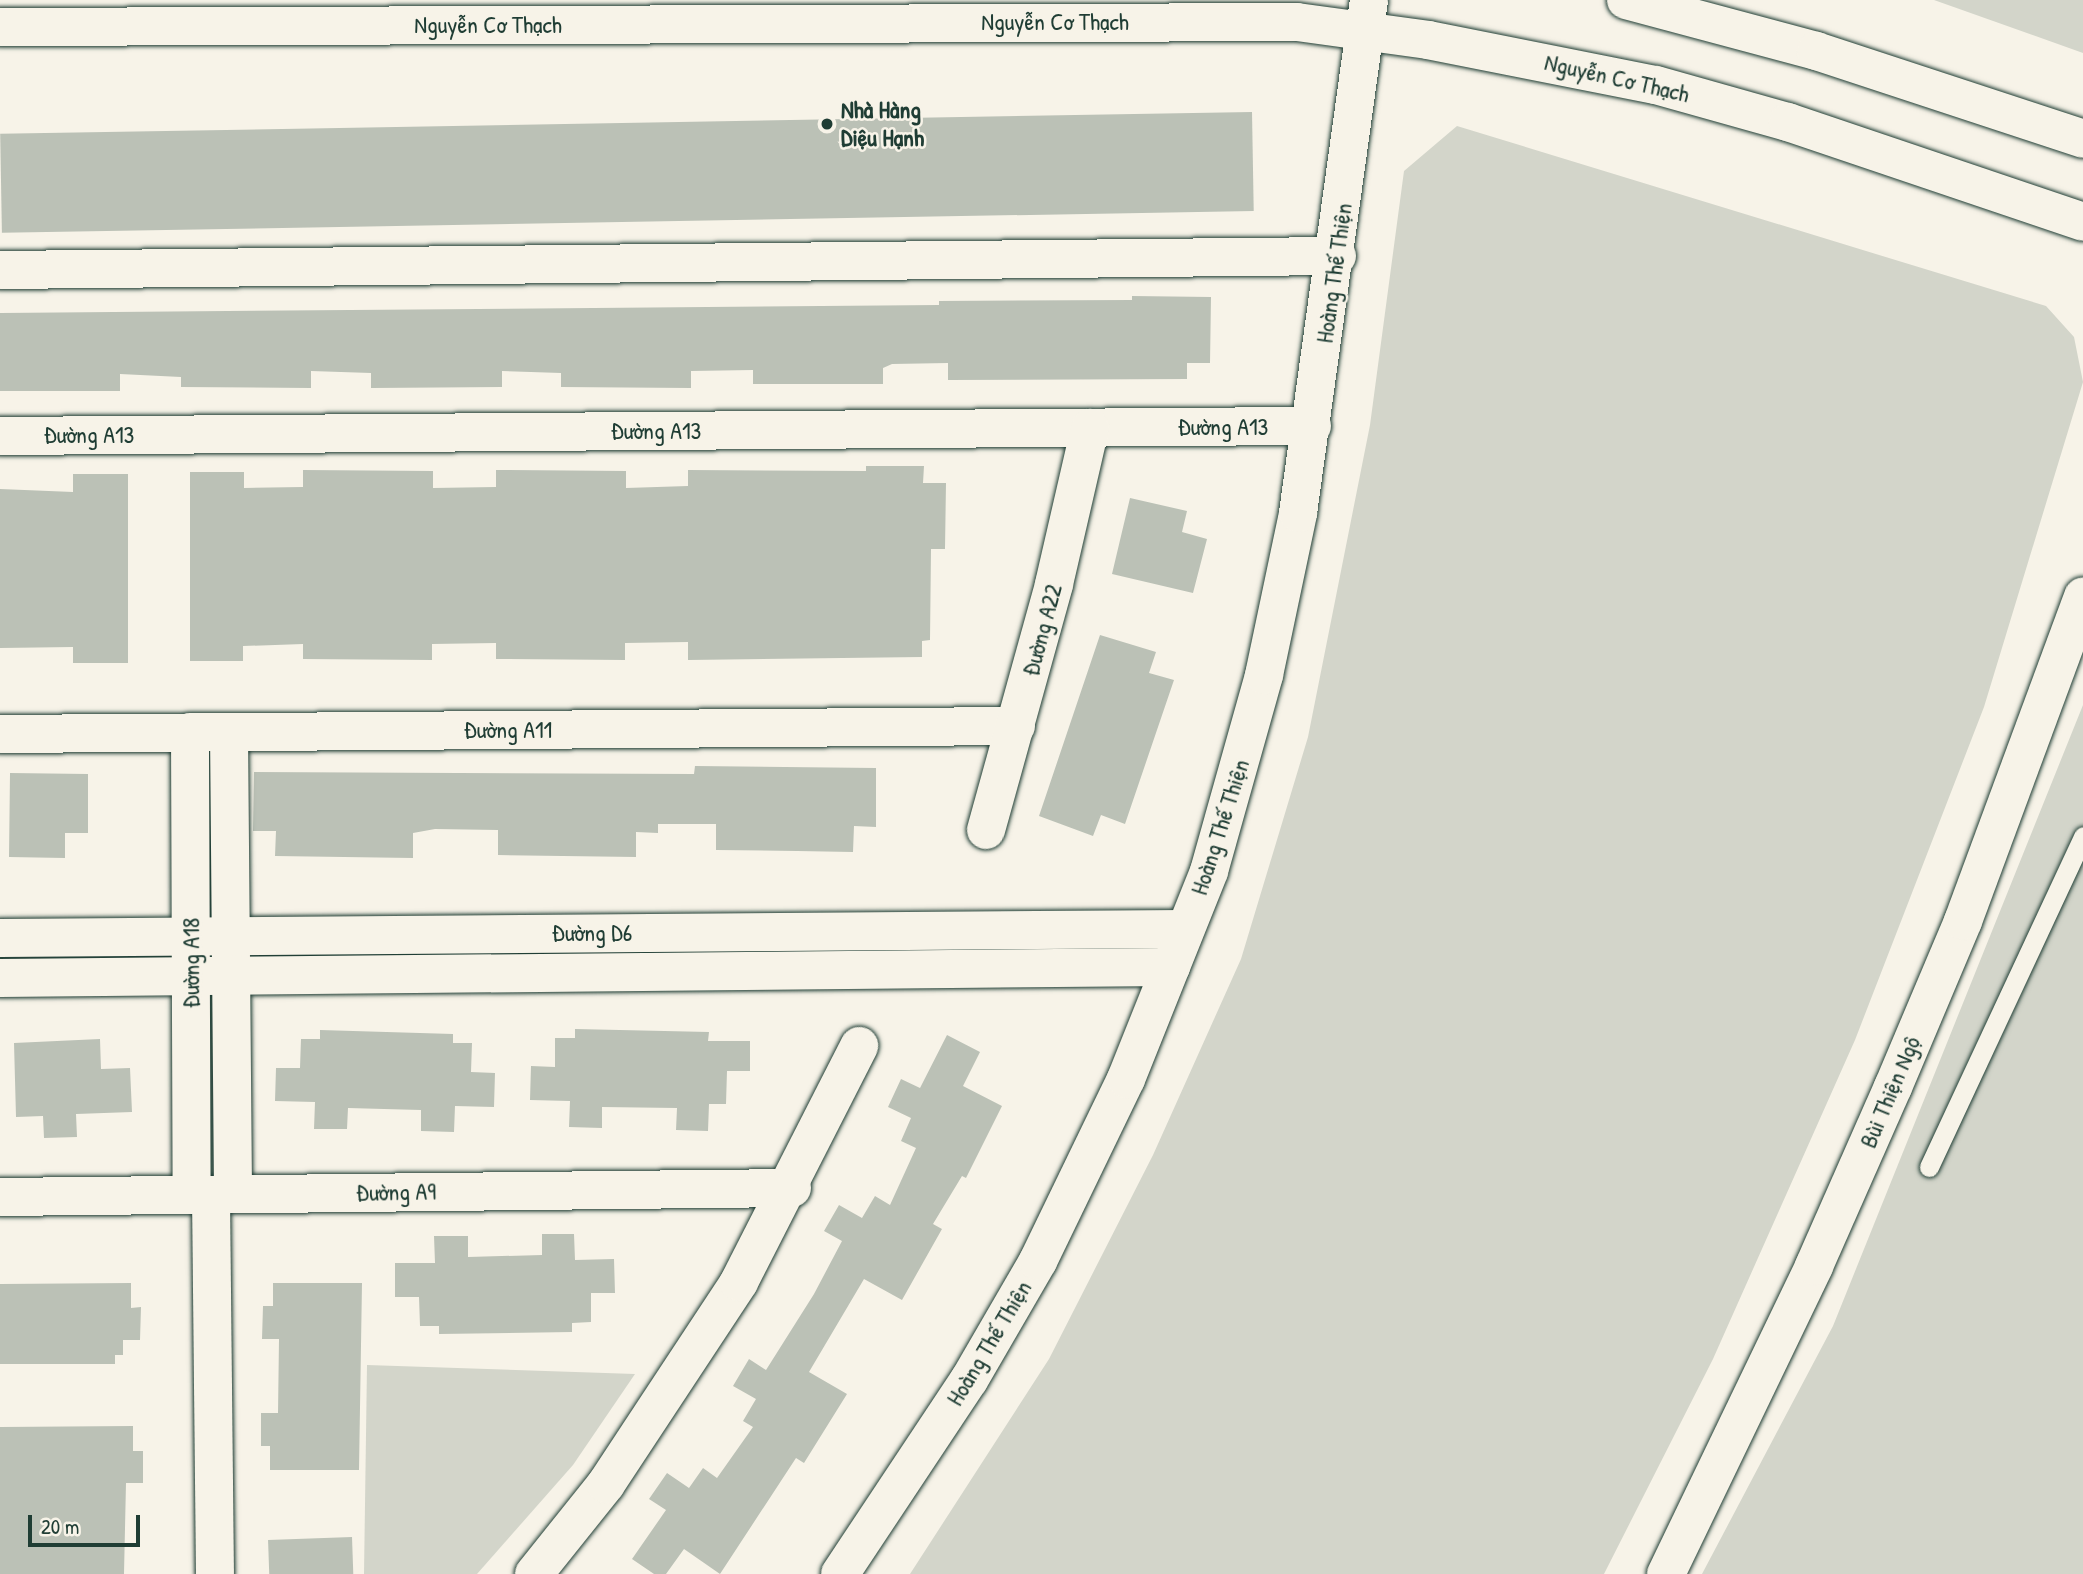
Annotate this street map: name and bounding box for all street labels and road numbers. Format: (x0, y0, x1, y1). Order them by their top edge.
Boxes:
street label: Nguyễn Cơ Thạch (981, 8, 1129, 36)
street label: Nguyễn Cơ Thạch (414, 11, 562, 39)
street label: Nguyễn Cơ Thạch (1542, 47, 1692, 109)
street label: Hoàng Thế Thiện (1310, 201, 1358, 345)
street label: Đường A13 (1178, 413, 1268, 441)
street label: Đường A13 (611, 417, 701, 445)
street label: Đường A13 (44, 421, 134, 449)
street label: Đường A22 (1016, 581, 1068, 679)
street label: Đường A11 (464, 716, 552, 744)
street label: Hoàng Thế Thiện (1185, 756, 1255, 898)
street label: Đường A18 (177, 918, 205, 1008)
street label: Đường D6 (552, 919, 632, 947)
street label: Bùi Thiện Ngộ (1854, 1032, 1926, 1152)
street label: Đường A9 (356, 1177, 436, 1207)
street label: Hoàng Thế Thiện (940, 1275, 1038, 1411)

